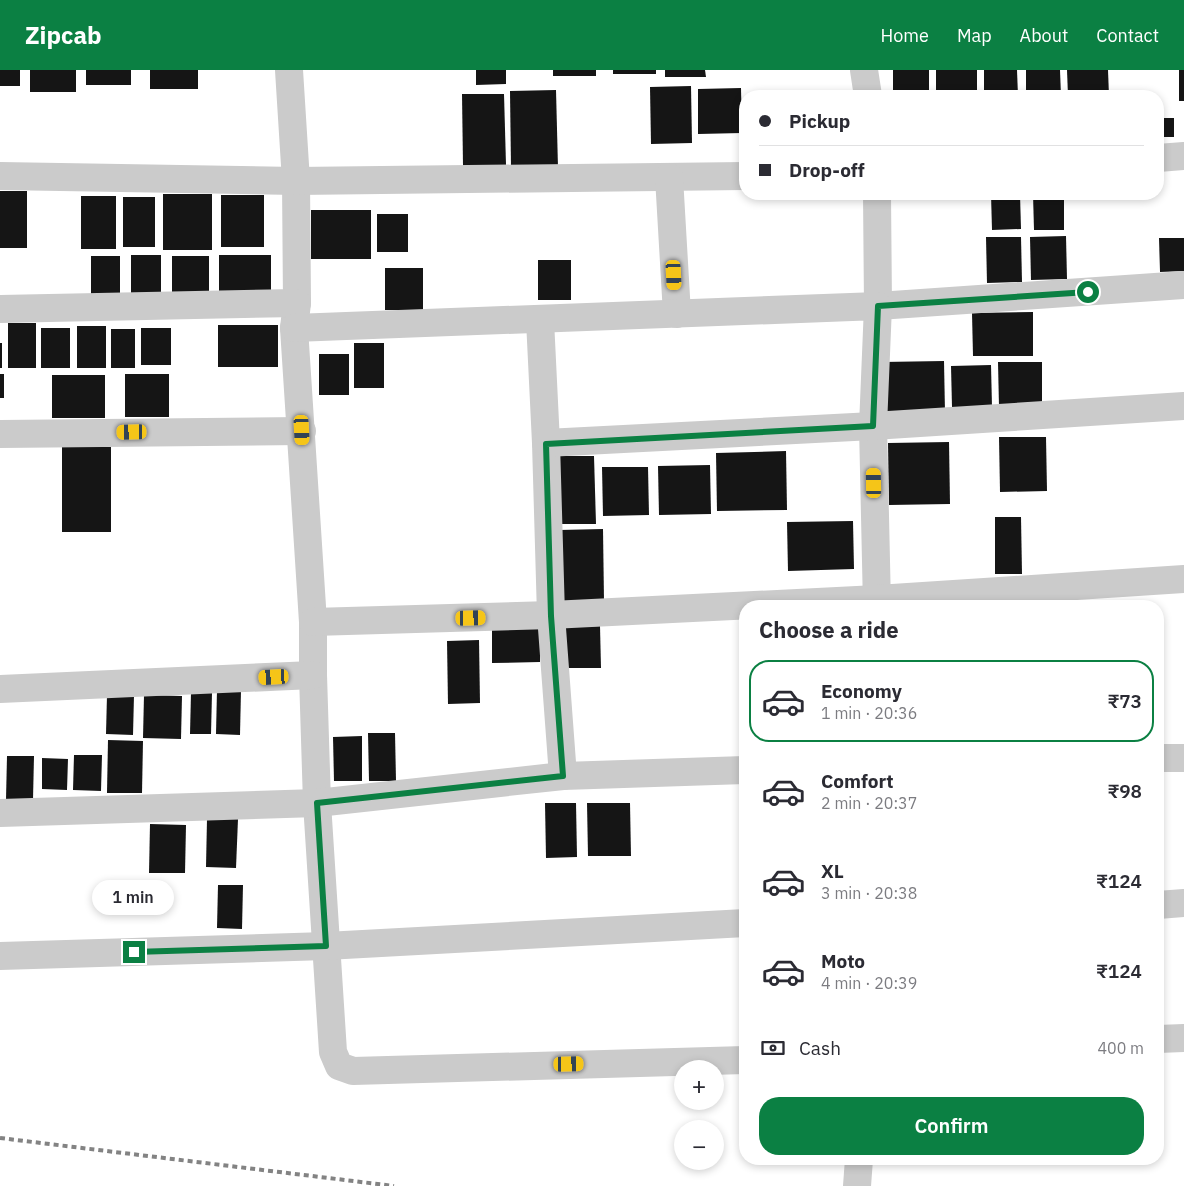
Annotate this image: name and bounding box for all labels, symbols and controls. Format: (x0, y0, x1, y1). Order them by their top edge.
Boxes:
text: Zipcab (25, 19, 102, 51)
text: Home (881, 24, 929, 47)
text: Map (957, 24, 992, 47)
text: About (1020, 24, 1068, 47)
text: Contact (1096, 24, 1159, 47)
text: Pickup (789, 109, 850, 133)
text: Drop-off (789, 158, 865, 182)
car (665, 260, 682, 290)
route start (1077, 281, 1099, 303)
car (293, 415, 310, 445)
car (116, 424, 147, 440)
car (866, 468, 881, 498)
car (455, 610, 486, 626)
text: Choose a ride (759, 615, 899, 644)
car (258, 669, 289, 685)
icon: car (761, 679, 806, 724)
text: Economy (821, 679, 902, 703)
text: ₹73 (1107, 689, 1142, 713)
text: 1 min · 20:36 (821, 703, 917, 723)
icon: car (761, 769, 806, 814)
text: Comfort (821, 769, 894, 793)
text: ₹98 (1107, 779, 1142, 803)
text: 2 min · 20:37 (821, 793, 917, 813)
icon: car (761, 859, 806, 904)
text: XL (821, 859, 844, 883)
text: ₹124 (1096, 869, 1142, 893)
callout: 1 min (93, 880, 175, 914)
text: 3 min · 20:38 (821, 883, 917, 903)
text: 1 min (112, 887, 154, 907)
route end (123, 941, 145, 963)
icon: car (761, 949, 806, 994)
text: Moto (821, 949, 865, 973)
text: ₹124 (1096, 959, 1142, 983)
text: 4 min · 20:39 (821, 973, 917, 993)
icon: cash (759, 1034, 787, 1062)
text: Cash (799, 1036, 841, 1060)
text: 400 m (1097, 1038, 1144, 1058)
car (553, 1056, 584, 1072)
map controls (674, 1060, 724, 1170)
button: + (674, 1060, 724, 1110)
button: Confirm (759, 1097, 1144, 1155)
button: − (674, 1120, 724, 1170)

